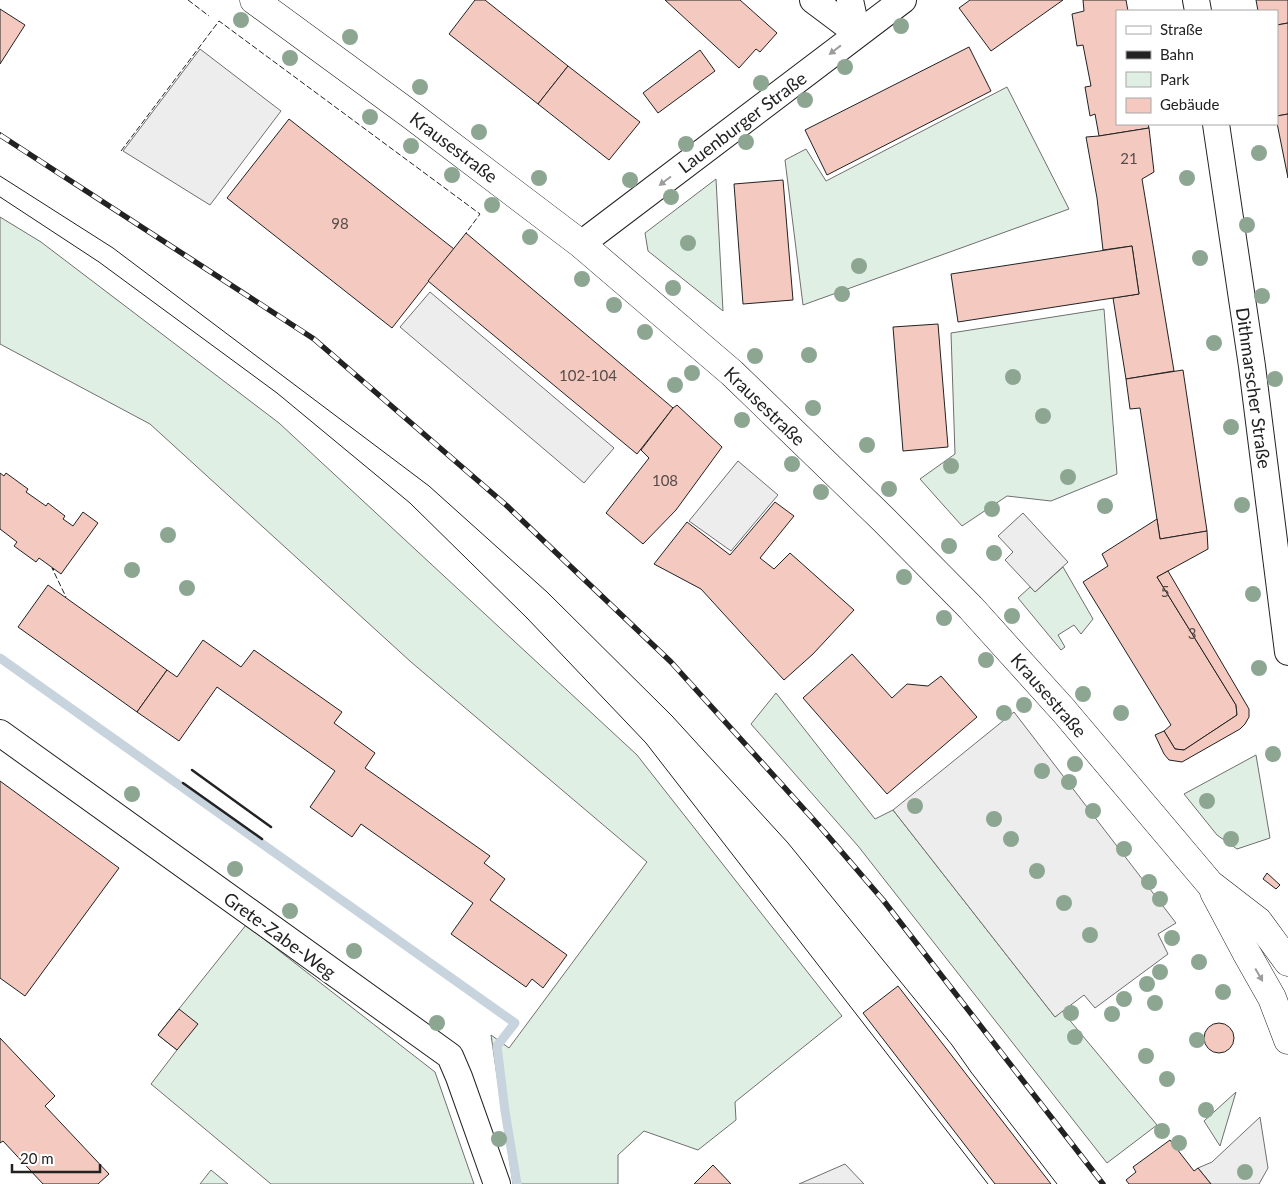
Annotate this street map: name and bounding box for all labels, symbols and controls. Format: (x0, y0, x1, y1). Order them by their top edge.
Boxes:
legend (1116, 10, 1278, 125)
text: Straße (1160, 20, 1203, 38)
one-way arrow (828, 45, 842, 55)
text: Bahn (1160, 45, 1194, 63)
street label: Lauenburger Straße (674, 67, 810, 177)
text: Park (1160, 70, 1190, 88)
text: Gebäude (1160, 95, 1219, 113)
street label: Krausestraße (406, 107, 502, 187)
house number: 21 (1120, 149, 1138, 167)
one-way arrow (659, 175, 672, 186)
house number: 98 (331, 214, 349, 232)
street label: Dithmarscher Straße (1232, 306, 1276, 470)
street label: Krausestraße (720, 362, 810, 450)
house number: 102-104 (559, 366, 617, 384)
house number: 108 (652, 471, 678, 489)
house number: 5 (1161, 582, 1169, 600)
house number: 3 (1188, 624, 1196, 642)
street label: Krausestraße (1007, 648, 1091, 742)
street label: Grete-Zabe-Weg (220, 887, 340, 983)
one-way arrow (1254, 968, 1263, 982)
scale bar (12, 1142, 100, 1174)
text: 20 m (20, 1149, 54, 1167)

